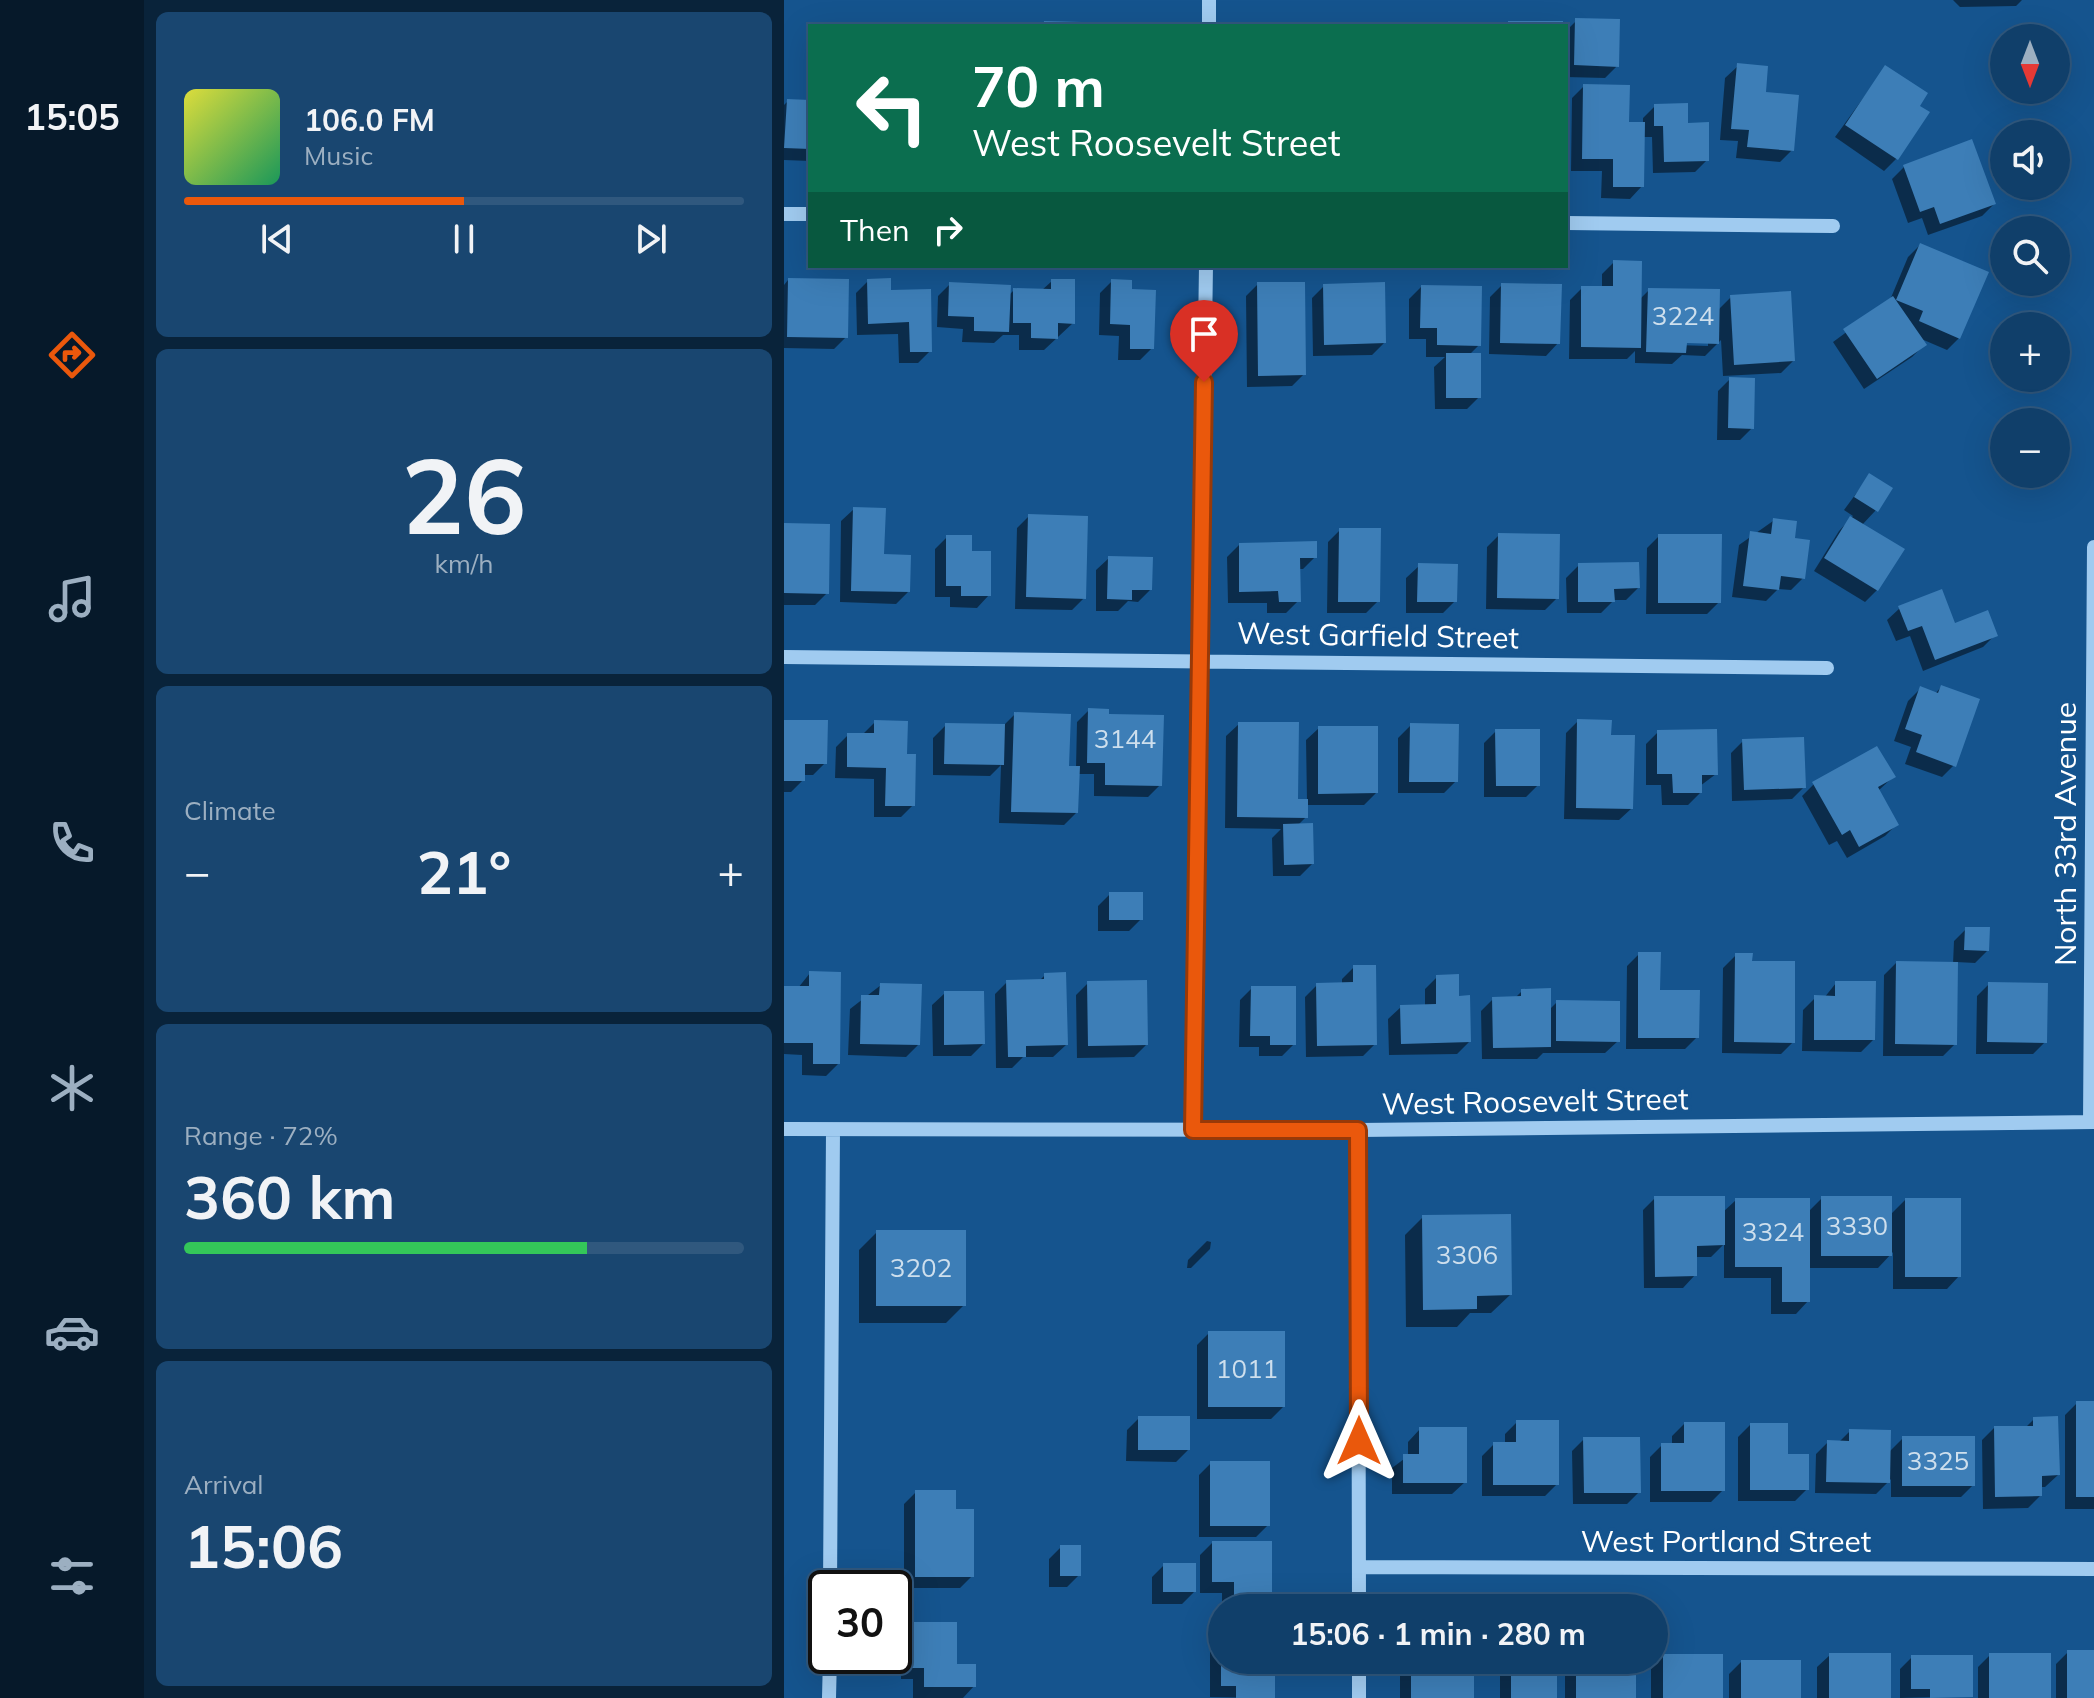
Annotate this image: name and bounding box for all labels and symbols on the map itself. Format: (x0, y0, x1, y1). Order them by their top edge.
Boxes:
north arrow (1990, 24, 2070, 104)
house number: 3224 (1652, 299, 1714, 332)
pin (1170, 300, 1238, 382)
street label: West Garfield Street (1237, 614, 1519, 656)
street label: North 33rd Avenue (2046, 702, 2084, 966)
house number: 3144 (1094, 722, 1156, 755)
street label: West Roosevelt Street (1381, 1079, 1689, 1123)
house number: 3330 (1826, 1209, 1888, 1242)
house number: 3324 (1742, 1215, 1804, 1248)
house number: 3306 (1436, 1238, 1498, 1271)
house number: 3202 (890, 1251, 952, 1284)
house number: 1011 (1216, 1352, 1278, 1385)
position arrow (1317, 1399, 1401, 1483)
house number: 3325 (1907, 1444, 1969, 1477)
street label: West Portland Street (1581, 1522, 1871, 1560)
speed limit sign: 30 (808, 1570, 912, 1674)

